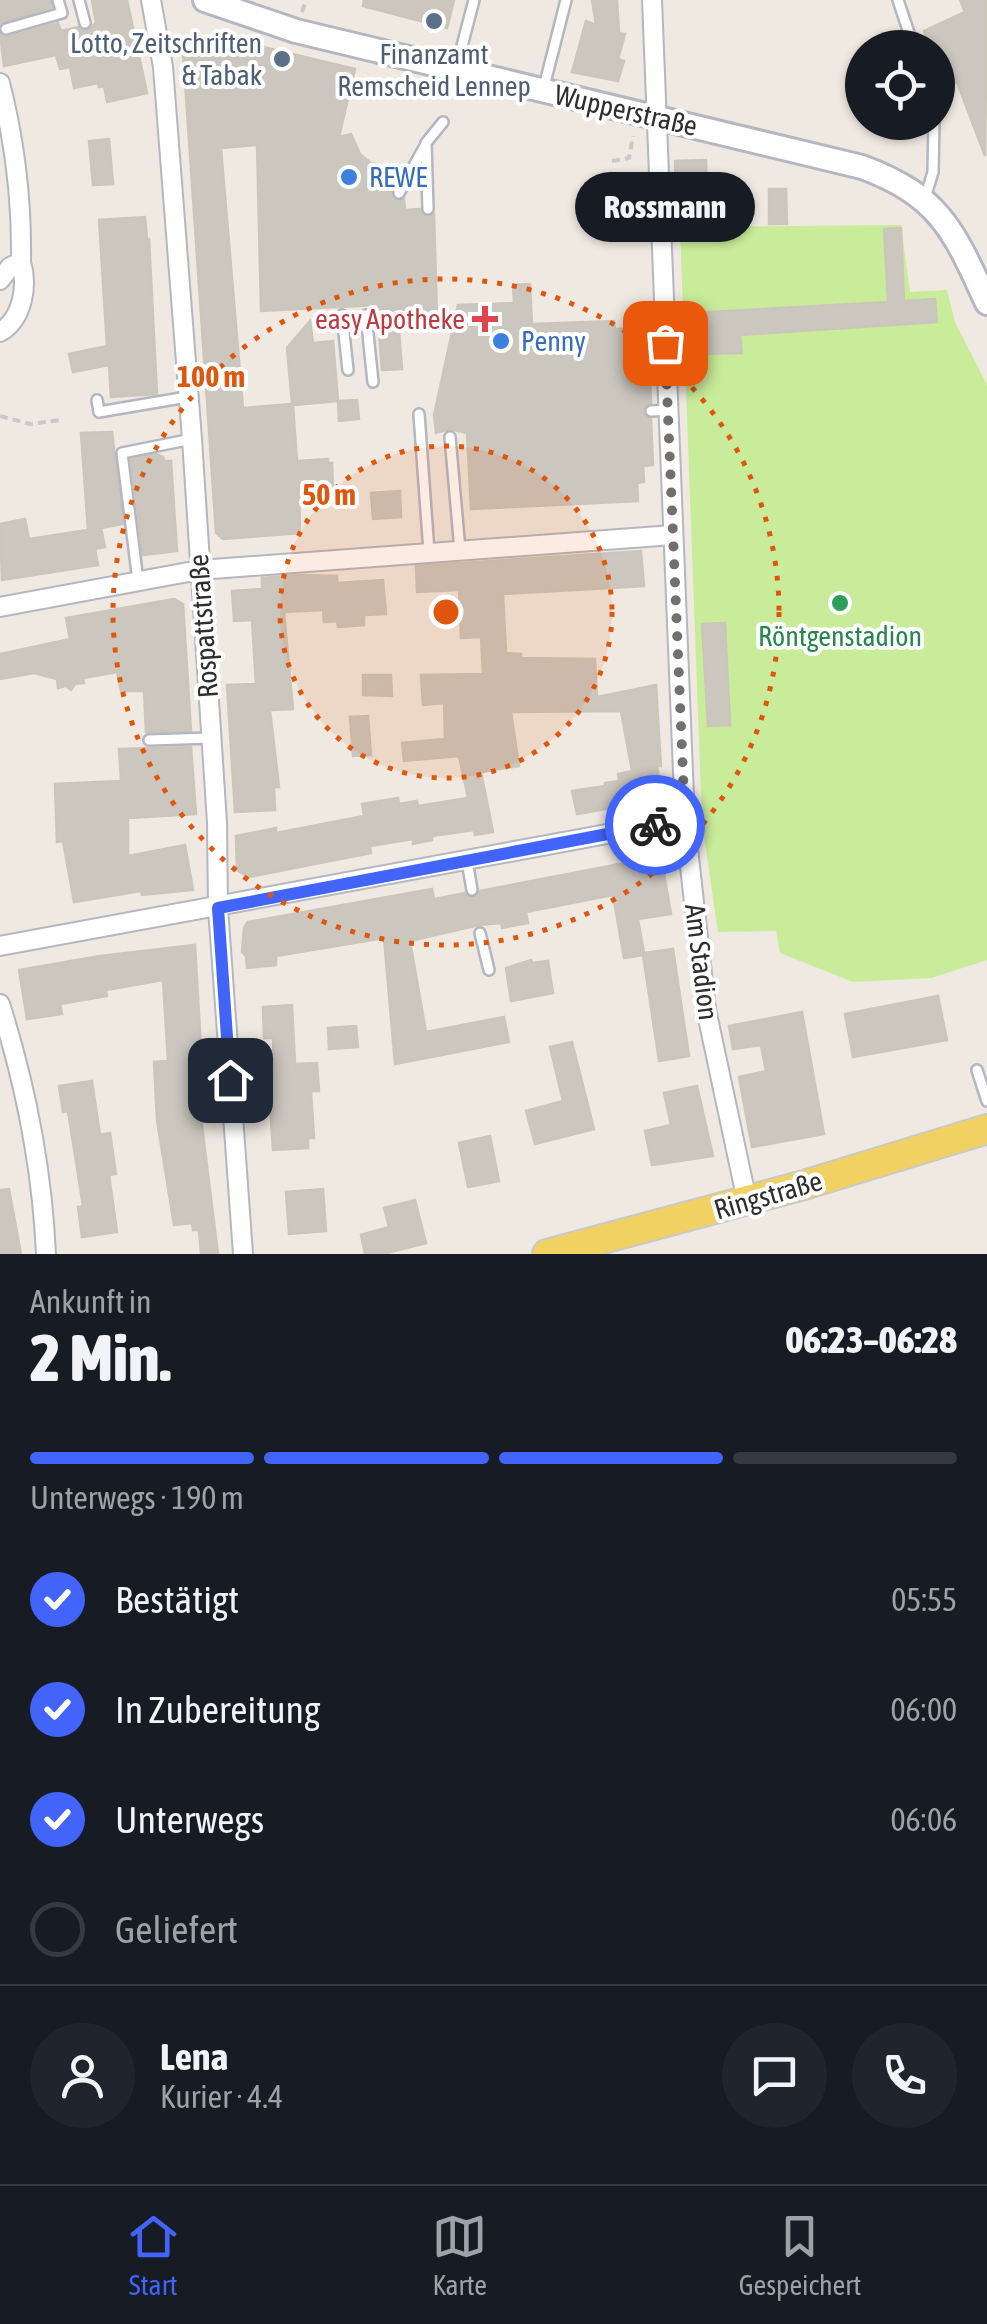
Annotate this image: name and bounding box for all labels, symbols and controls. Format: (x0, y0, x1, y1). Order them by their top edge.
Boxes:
marker: Finanzamt Remscheid Lennep (423, 10, 445, 32)
place label: Lotto, Zeitschriften & Tabak (70, 27, 262, 91)
map controls (845, 30, 955, 140)
button: locate (845, 30, 955, 140)
place label: Finanzamt Remscheid Lennep (337, 38, 531, 102)
marker: Lotto, Zeitschriften & Tabak (271, 48, 293, 70)
street label: Wupperstraße (552, 78, 700, 142)
place label: REWE (369, 161, 427, 193)
marker: REWE (338, 166, 360, 188)
callout: Rossmann (575, 173, 755, 243)
text: Rossmann (604, 188, 726, 225)
pin (623, 301, 708, 386)
place label: easy Apotheke (315, 303, 465, 335)
marker: easy Apotheke (474, 308, 496, 330)
icon: bag (638, 316, 693, 371)
place label: Penny (521, 325, 586, 357)
marker: Penny (490, 330, 512, 352)
text: 100 m (177, 359, 245, 393)
text: 50 m (302, 477, 356, 511)
street label: Rospattstraße (182, 553, 224, 699)
marker: Röntgenstadion (829, 592, 851, 614)
centre of rings (428, 594, 464, 630)
place label: Röntgenstadion (758, 620, 922, 652)
courier (605, 775, 705, 875)
icon: bike (628, 798, 683, 853)
street label: Am Stadion (679, 902, 725, 1022)
pin (188, 1038, 273, 1123)
icon: home (203, 1053, 258, 1108)
street label: Ringstraße (710, 1164, 826, 1226)
text: Ankunft in (30, 1283, 152, 1320)
text: 06:23–06:28 (785, 1318, 957, 1361)
text: 2 Min. (30, 1320, 171, 1395)
text: Unterwegs · 190 m (30, 1479, 244, 1516)
icon: check (30, 1572, 85, 1627)
text: Bestätigt (115, 1578, 239, 1621)
text: 05:55 (891, 1581, 957, 1618)
icon: check (30, 1682, 85, 1737)
text: In Zubereitung (115, 1688, 320, 1731)
text: 06:00 (891, 1691, 957, 1728)
icon: check (30, 1792, 85, 1847)
text: Unterwegs (115, 1798, 264, 1841)
text: 06:06 (891, 1801, 957, 1838)
text: Geliefert (115, 1908, 238, 1951)
button: person (30, 2023, 135, 2128)
button: chat (722, 2023, 827, 2128)
button: phone (852, 2023, 957, 2128)
text: Lena (160, 2035, 228, 2078)
text: Kurier · 4.4 (160, 2078, 283, 2115)
tab: Start (126, 2209, 181, 2301)
tab: Karte (432, 2209, 487, 2301)
tab: Gespeichert (739, 2209, 861, 2301)

